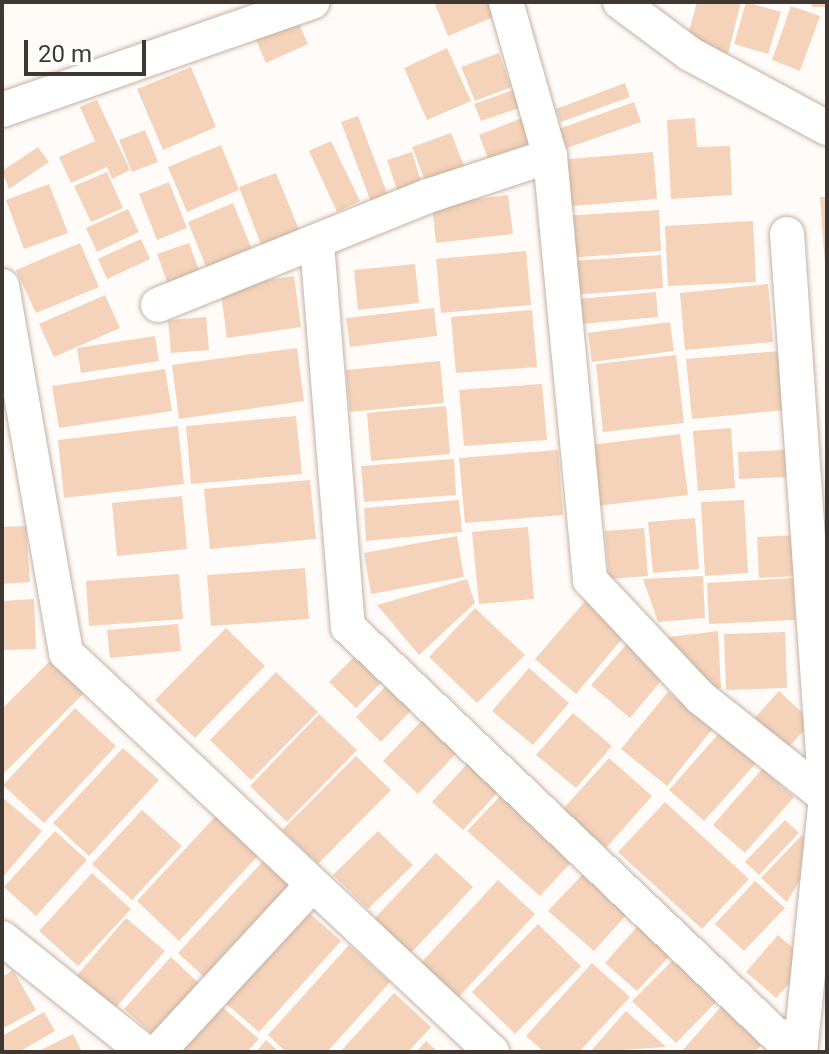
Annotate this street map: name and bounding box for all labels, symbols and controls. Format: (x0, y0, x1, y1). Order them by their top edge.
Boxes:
scale bar (28, 24, 150, 74)
text: 20 m (38, 40, 92, 68)

